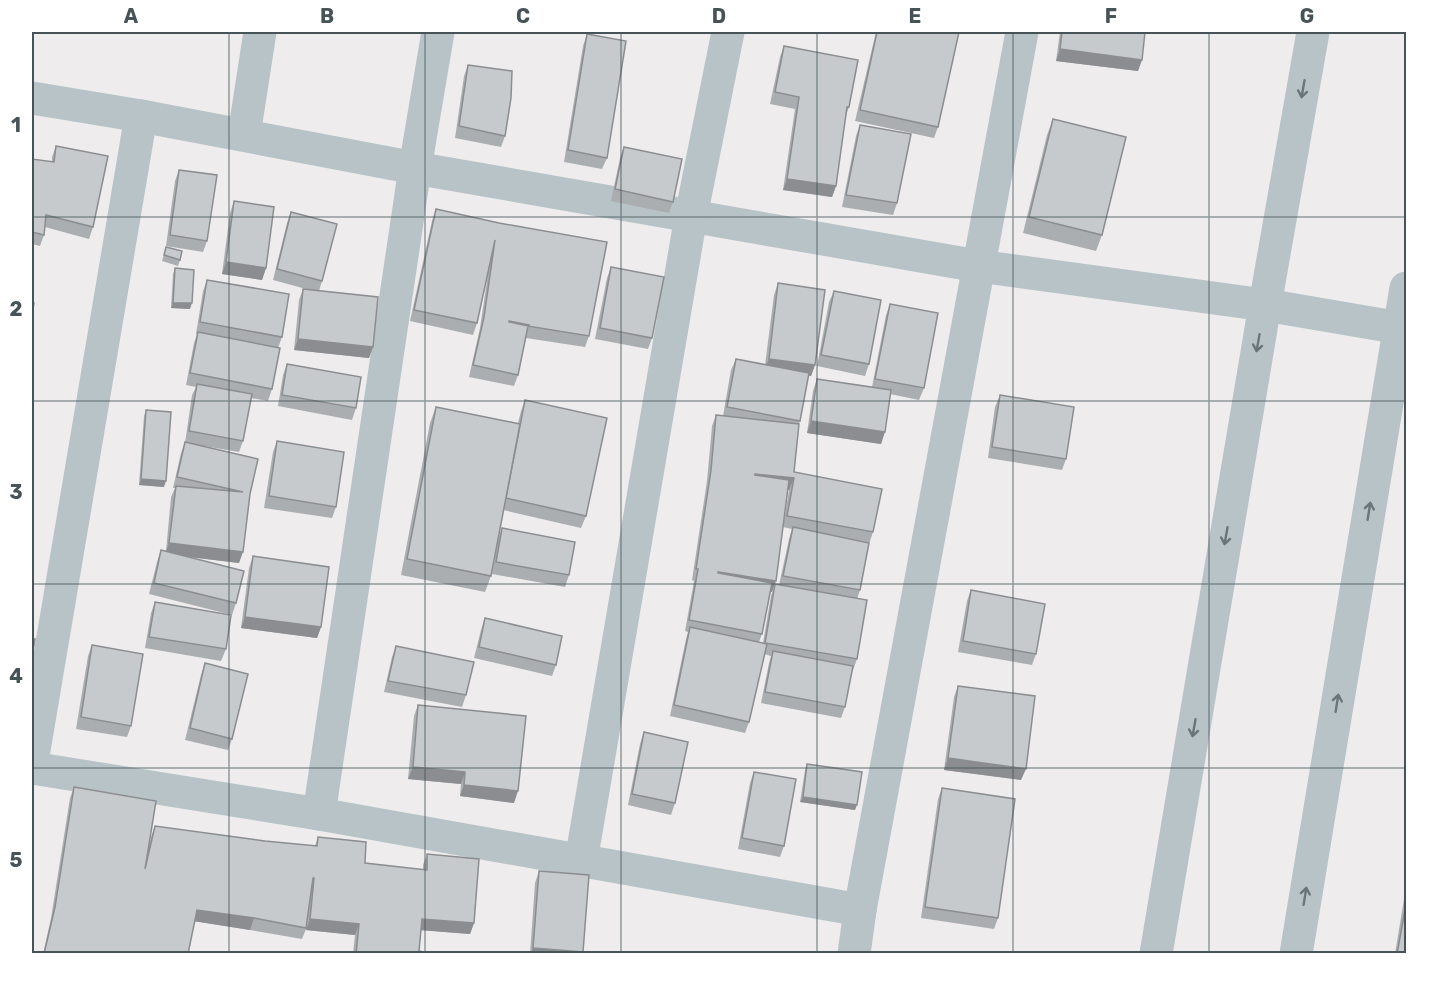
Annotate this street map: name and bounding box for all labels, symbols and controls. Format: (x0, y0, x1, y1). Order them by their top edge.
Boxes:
text: A (124, 4, 139, 28)
text: B (320, 4, 334, 28)
text: C (516, 4, 530, 28)
text: D (712, 4, 726, 28)
text: E (909, 4, 921, 28)
text: F (1105, 4, 1117, 28)
text: G (1300, 4, 1314, 28)
one-way arrow (1297, 79, 1308, 98)
text: 1 (11, 113, 21, 137)
text: 2 (10, 297, 23, 321)
one-way arrow (1253, 333, 1264, 353)
text: 3 (9, 480, 23, 504)
one-way arrow (1364, 502, 1375, 521)
one-way arrow (1220, 525, 1231, 545)
text: 4 (9, 664, 23, 688)
one-way arrow (1332, 694, 1343, 714)
one-way arrow (1188, 717, 1199, 737)
text: 5 (10, 848, 23, 872)
one-way arrow (1300, 886, 1311, 906)

